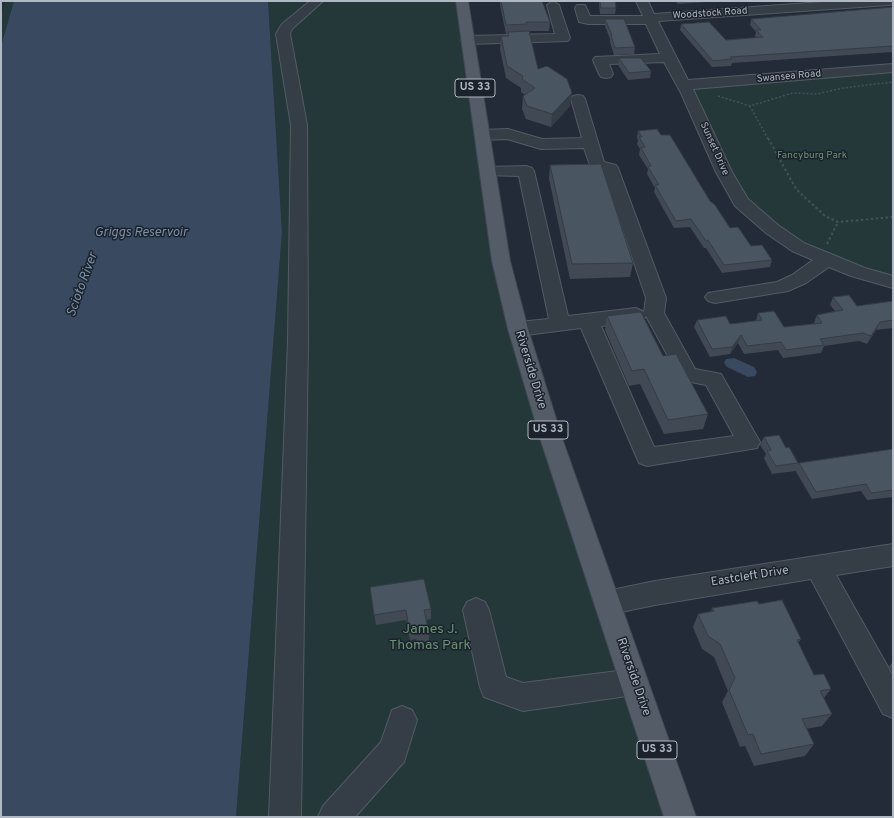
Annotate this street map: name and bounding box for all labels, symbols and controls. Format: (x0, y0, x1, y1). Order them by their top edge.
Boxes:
street label: Woodstock Road (672, 5, 748, 23)
street label: Swansea Road (756, 68, 822, 86)
road number: US 33 (455, 79, 495, 97)
street label: Sunset Drive (697, 121, 731, 177)
park label: Fancyburg Park (777, 150, 847, 162)
water label: Griggs Reservoir (94, 225, 188, 241)
water label: Scioto River (64, 251, 102, 319)
street label: Riverside Drive (511, 329, 549, 411)
road number: US 33 (528, 421, 568, 439)
street label: Eastcleft Drive (710, 564, 790, 590)
park label: James J. Thomas Park (389, 622, 471, 654)
street label: Riverside Drive (613, 636, 653, 718)
road number: US 33 (637, 741, 677, 759)

